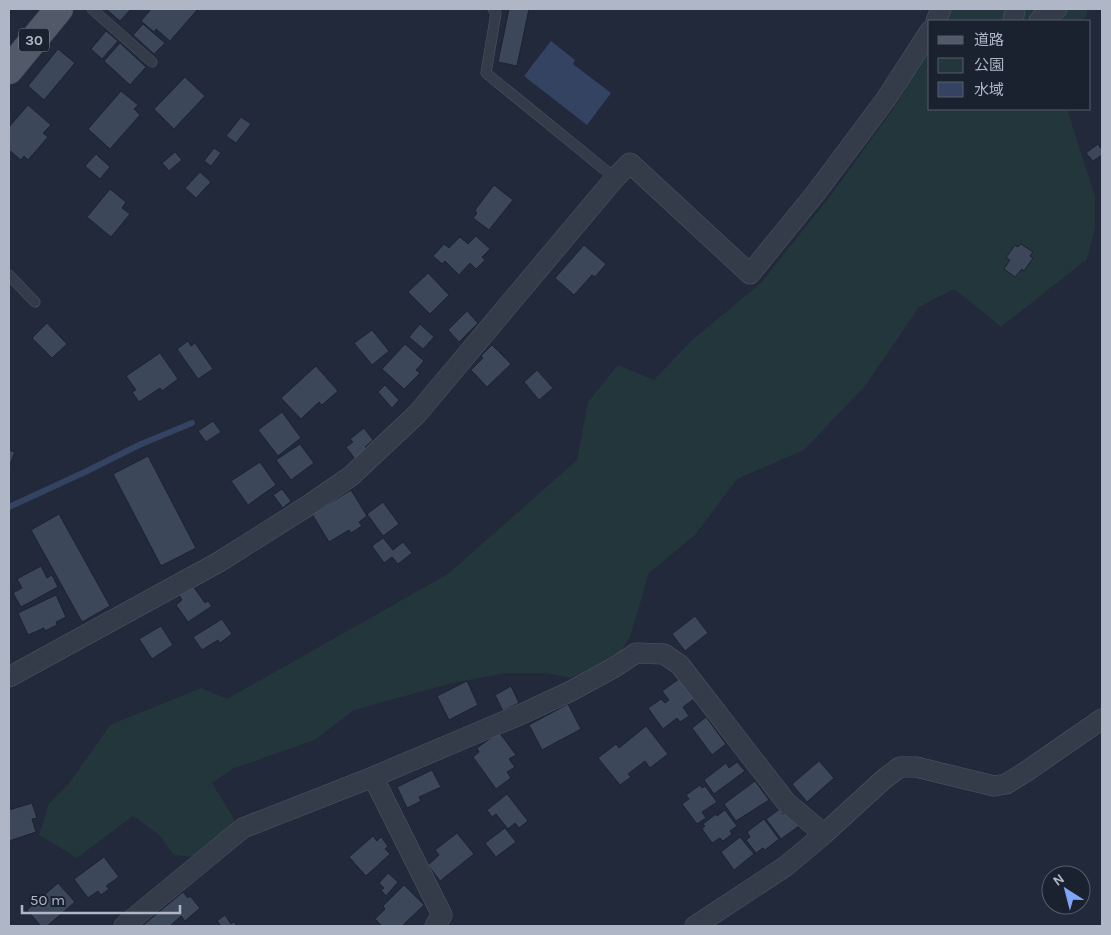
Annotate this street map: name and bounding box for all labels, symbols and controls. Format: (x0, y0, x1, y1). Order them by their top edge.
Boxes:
legend (928, 20, 1091, 110)
road number: 30 (19, 28, 49, 52)
text: 道路 (974, 31, 1004, 49)
text: 公園 (974, 56, 1004, 74)
text: 水域 (974, 81, 1004, 99)
north arrow (1041, 865, 1091, 915)
text: N (1050, 870, 1068, 890)
scale bar (22, 882, 180, 914)
text: 50 m (30, 891, 65, 909)

